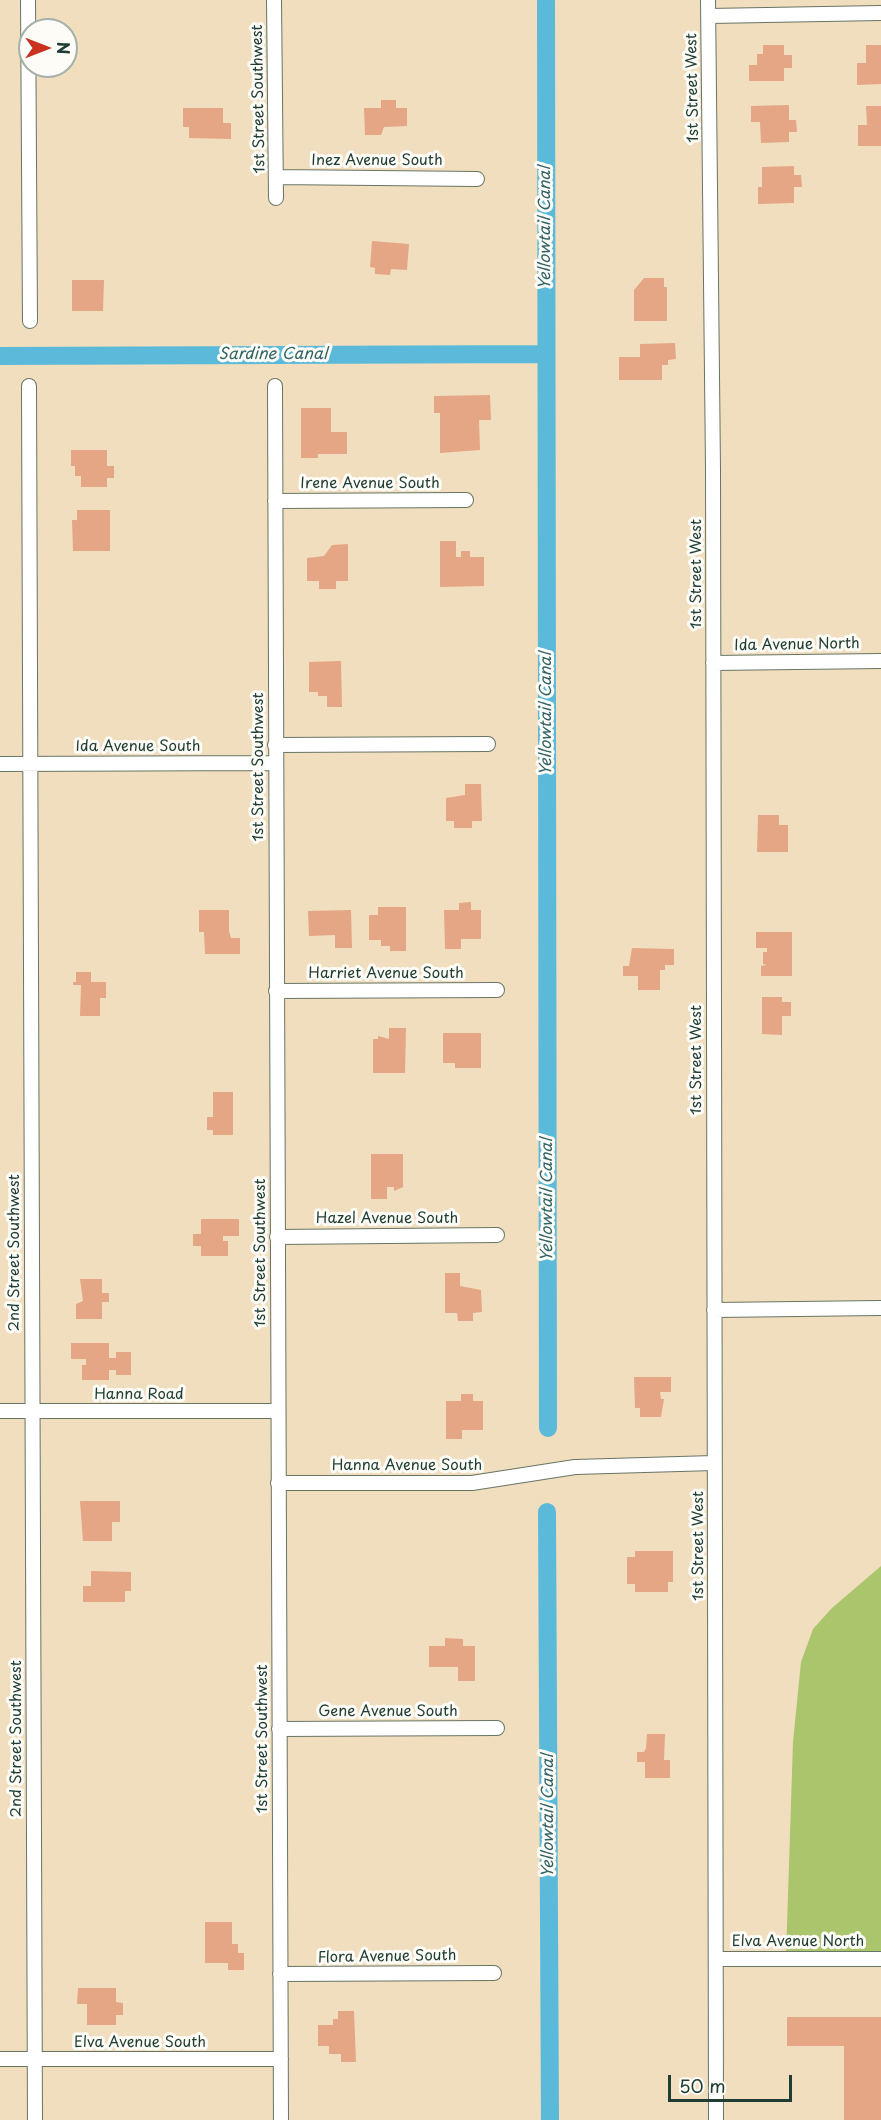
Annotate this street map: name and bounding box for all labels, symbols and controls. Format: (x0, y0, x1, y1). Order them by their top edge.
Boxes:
north arrow (18, 18, 78, 78)
street label: 1st Street Southwest (249, 24, 269, 174)
street label: 1st Street West (683, 33, 703, 143)
text: N (52, 42, 76, 54)
street label: Inez Avenue South (311, 152, 443, 170)
water label: Yellowtail Canal (536, 166, 556, 290)
water label: Sardine Canal (219, 345, 327, 365)
street label: Irene Avenue South (300, 475, 440, 493)
street label: 1st Street West (688, 519, 706, 629)
street label: Ida Avenue North (734, 635, 860, 655)
water label: Yellowtail Canal (537, 652, 557, 776)
street label: 1st Street Southwest (250, 693, 268, 841)
street label: Ida Avenue South (76, 738, 200, 756)
street label: Harriet Avenue South (308, 965, 464, 983)
street label: 1st Street West (688, 1005, 706, 1115)
water label: Yellowtail Canal (538, 1138, 558, 1262)
street label: 2nd Street Southwest (6, 1174, 24, 1332)
street label: 1st Street Southwest (252, 1179, 270, 1327)
street label: Hazel Avenue South (316, 1210, 458, 1228)
street label: Hanna Road (94, 1386, 184, 1404)
street label: Hanna Avenue South (332, 1457, 482, 1475)
street label: 1st Street West (690, 1491, 708, 1601)
street label: 2nd Street Southwest (8, 1660, 26, 1818)
street label: 1st Street Southwest (254, 1665, 272, 1813)
street label: Gene Avenue South (318, 1703, 458, 1721)
water label: Yellowtail Canal (539, 1754, 559, 1878)
street label: Elva Avenue North (732, 1933, 864, 1951)
street label: Flora Avenue South (318, 1947, 456, 1967)
street label: Elva Avenue South (74, 2034, 206, 2052)
scale bar (671, 2063, 796, 2101)
text: 50 m (679, 2072, 726, 2099)

